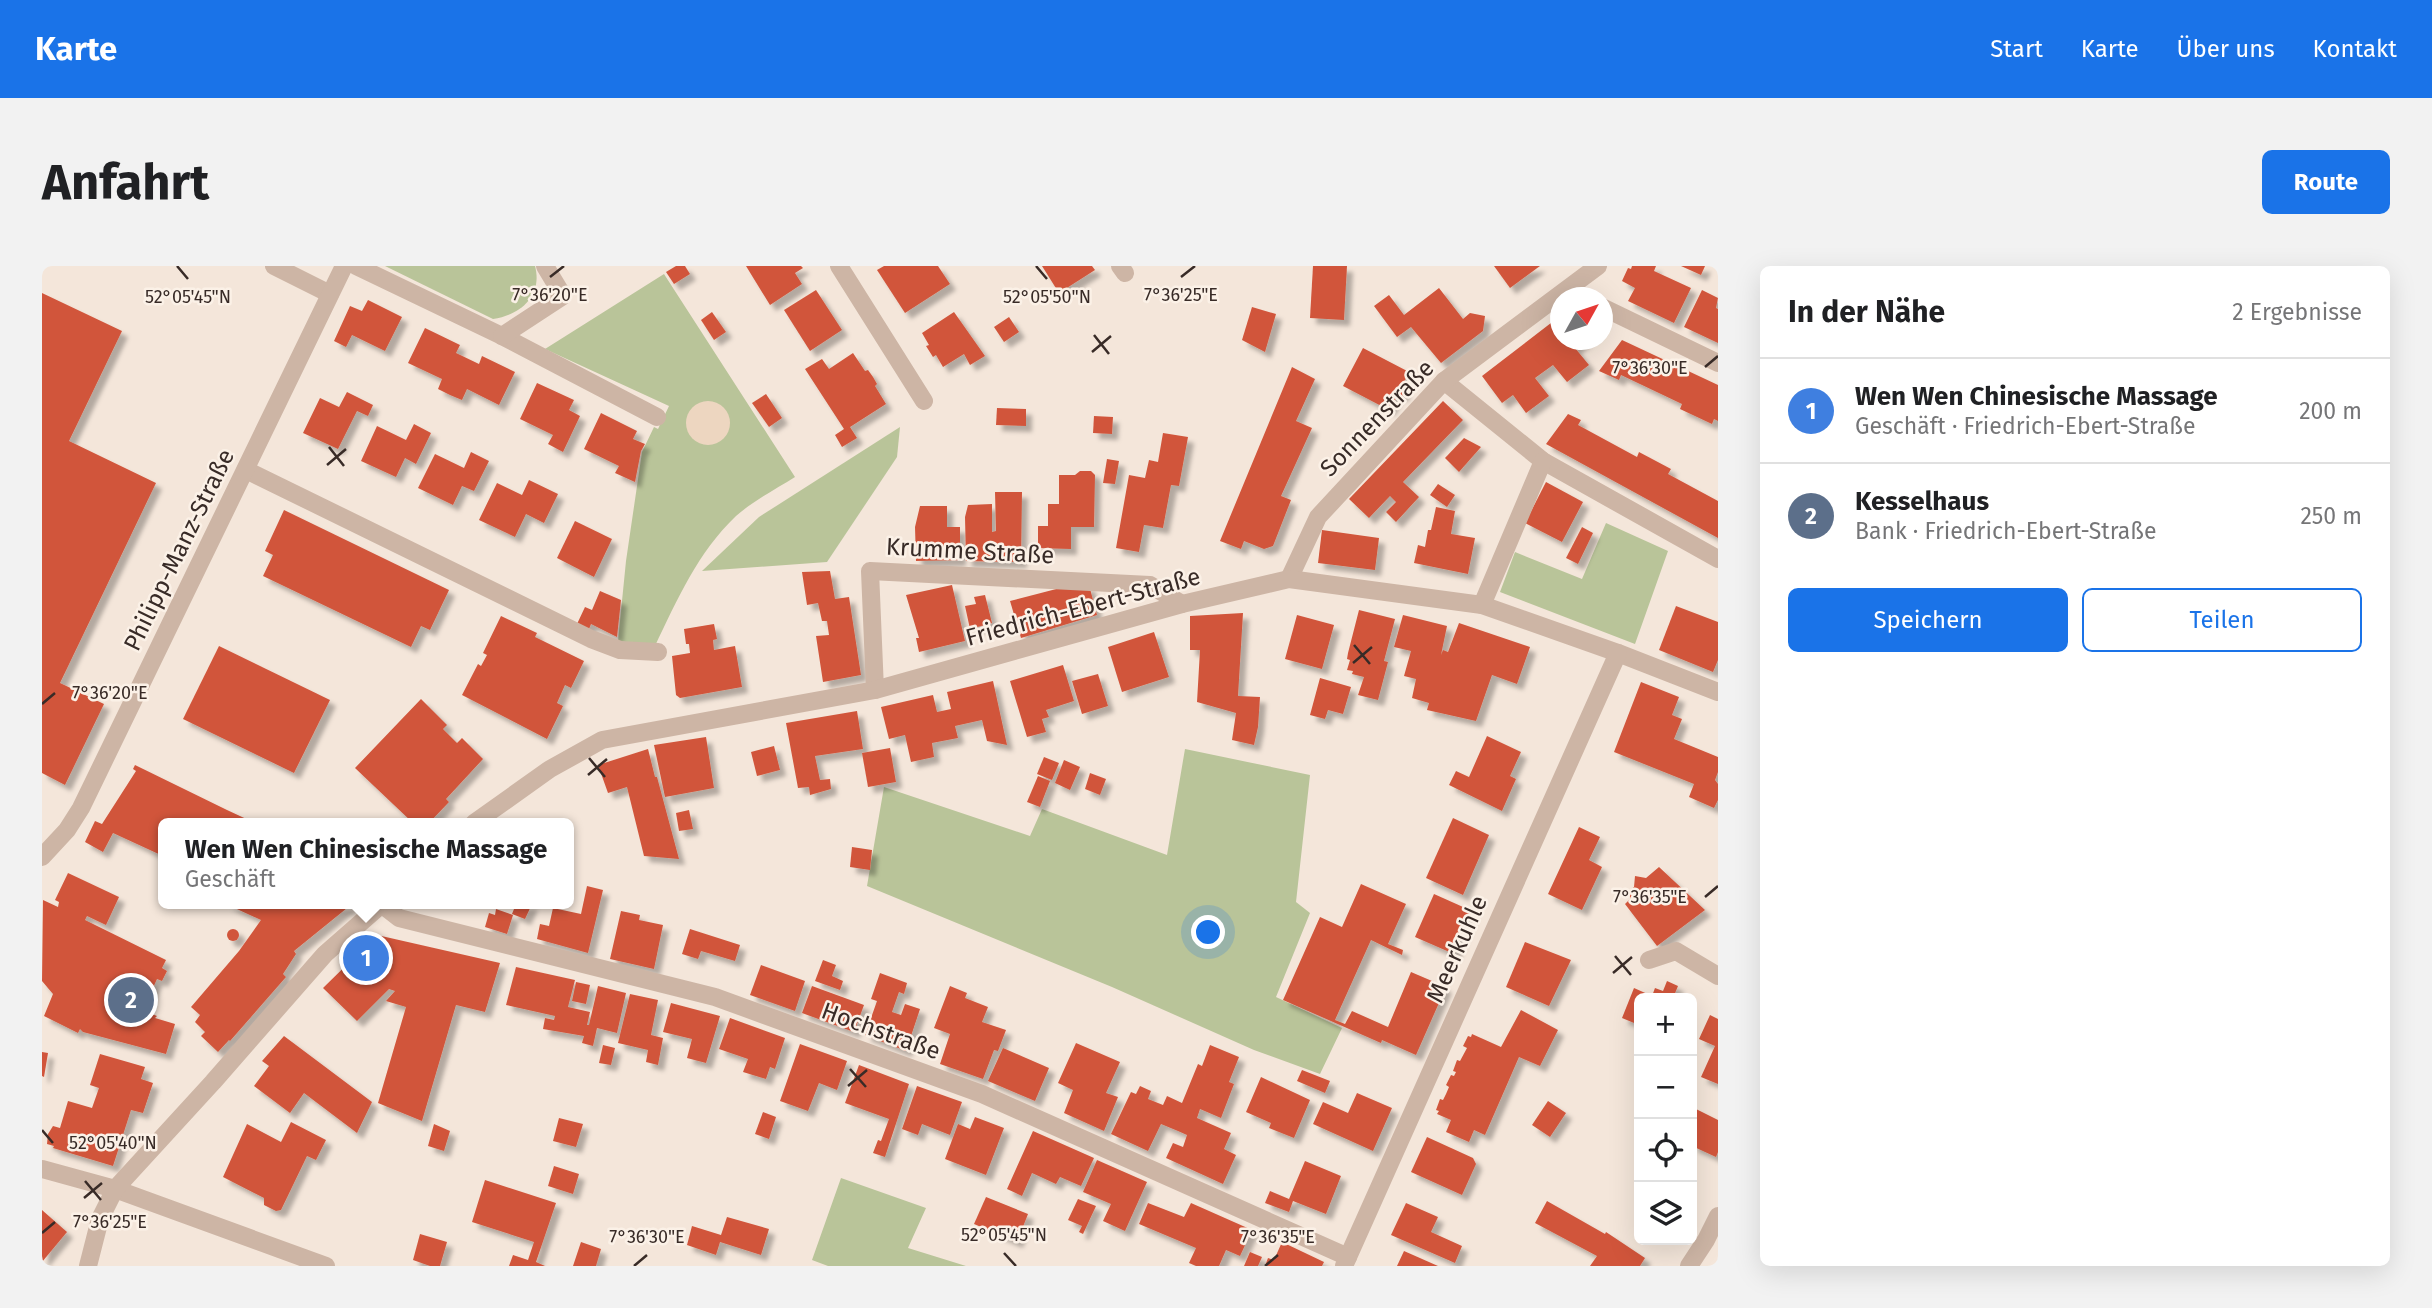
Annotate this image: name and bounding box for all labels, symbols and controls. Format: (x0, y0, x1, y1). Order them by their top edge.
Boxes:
text: Karte (35, 29, 117, 69)
text: Start (1990, 35, 2043, 63)
text: Karte (2081, 35, 2139, 63)
text: Über uns (2177, 35, 2275, 63)
text: Kontakt (2313, 35, 2397, 63)
button: Route (2262, 150, 2390, 214)
text: Anfahrt (42, 153, 209, 212)
text: 7°36'20"E (512, 284, 588, 306)
text: 7°36'25"E (1144, 284, 1218, 306)
text: 52°05'45"N (145, 286, 231, 308)
text: 52°05'50"N (1003, 286, 1091, 308)
north arrow (1550, 287, 1613, 350)
text: In der Nähe (1788, 294, 1945, 330)
text: 2 Ergebnisse (2232, 298, 2362, 326)
street label: Sonnenstraße (1314, 354, 1440, 482)
text: 7°36'30"E (1612, 357, 1688, 379)
text: Wen Wen Chinesische Massage (1855, 381, 2218, 412)
text: 1 (1806, 397, 1816, 425)
text: 200 m (2299, 397, 2362, 425)
text: Geschäft · Friedrich-Ebert-Straße (1855, 412, 2195, 440)
street label: Philipp-Manz-Straße (118, 445, 240, 655)
text: Kesselhaus (1855, 486, 1989, 517)
text: 2 (1805, 502, 1817, 530)
text: 250 m (2300, 502, 2362, 530)
text: Bank · Friedrich-Ebert-Straße (1855, 517, 2156, 545)
street label: Krumme Straße (885, 533, 1055, 569)
street label: Friedrich-Ebert-Straße (962, 562, 1204, 652)
button: Speichern (1788, 588, 2068, 652)
button: Teilen (2082, 588, 2362, 652)
text: 7°36'20"E (72, 682, 148, 704)
popup (158, 818, 574, 909)
text: Wen Wen Chinesische Massage (185, 834, 547, 865)
text: Geschäft (185, 865, 276, 893)
text: 7°36'35"E (1613, 886, 1687, 908)
street label: Meerkuhle (1421, 891, 1493, 1007)
your location (1191, 915, 1225, 949)
pin: 1 (343, 932, 389, 984)
pin: 2 (108, 974, 154, 1026)
map controls (1634, 993, 1697, 1245)
button: + (1634, 993, 1697, 1056)
street label: Hochstraße (818, 997, 944, 1065)
button: − (1634, 1056, 1697, 1119)
button: locate (1634, 1119, 1697, 1182)
text: 52°05'40"N (69, 1132, 157, 1154)
button: layers (1634, 1182, 1697, 1245)
text: 7°36'25"E (73, 1211, 147, 1233)
text: 52°05'45"N (961, 1224, 1047, 1246)
text: 7°36'30"E (609, 1226, 685, 1248)
text: 7°36'35"E (1241, 1226, 1315, 1248)

